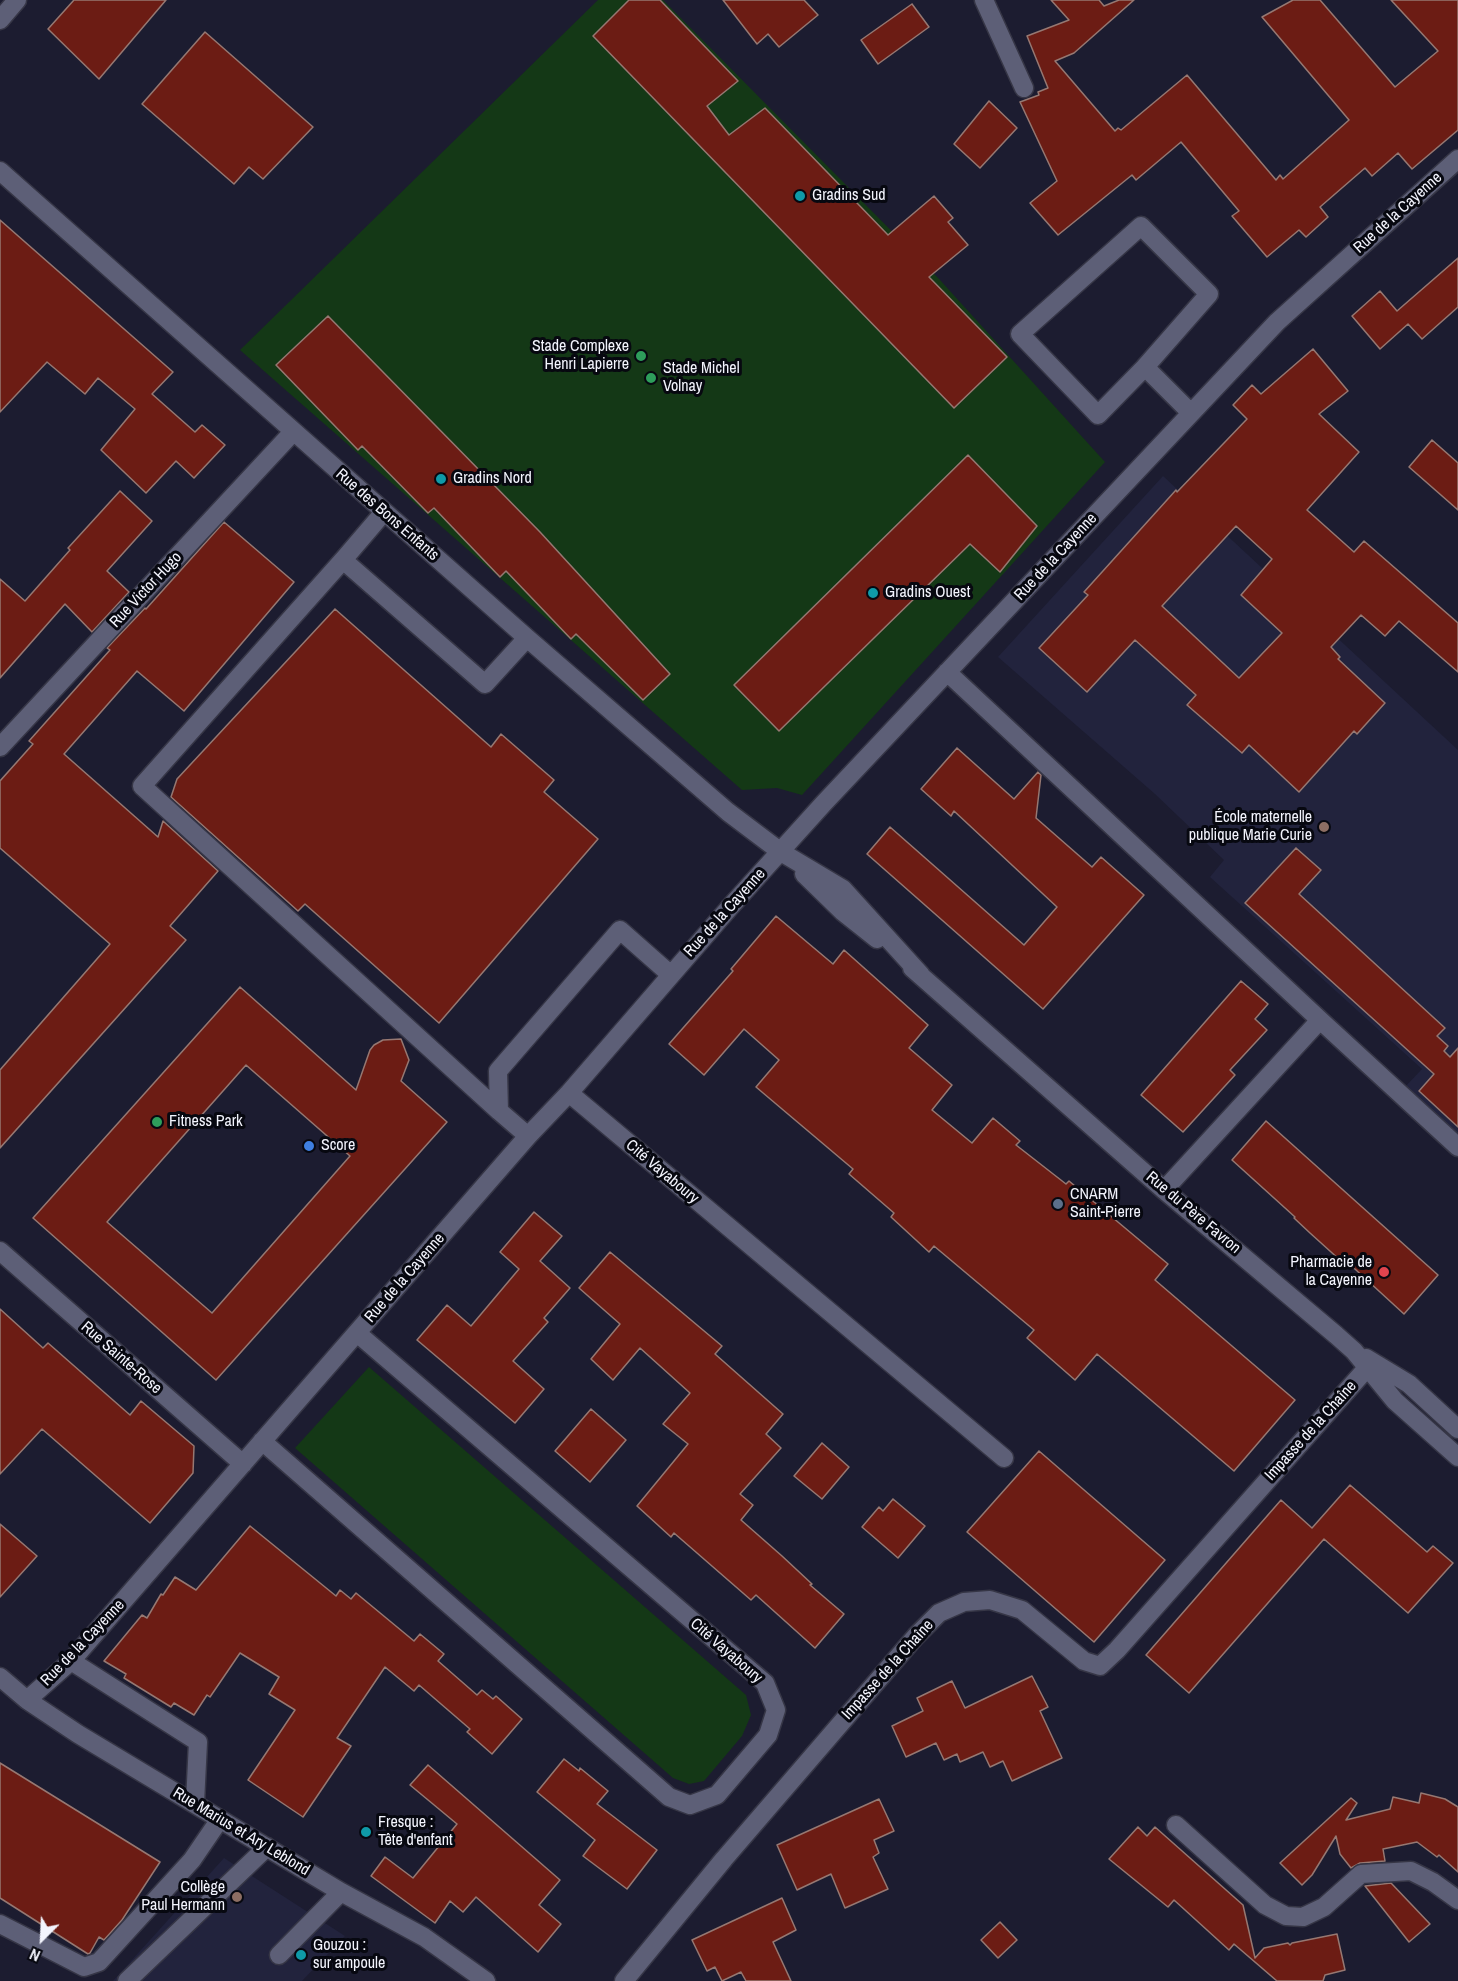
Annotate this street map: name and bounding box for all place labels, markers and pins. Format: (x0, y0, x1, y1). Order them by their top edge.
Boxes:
place label: Gradins Sud (812, 186, 886, 206)
marker: Gradins Sud (793, 189, 807, 203)
place label: Stade Complexe Henri Lapierre (532, 337, 629, 375)
marker: Stade Complexe Henri Lapierre (634, 349, 648, 363)
place label: Stade Michel Volnay (663, 359, 740, 397)
marker: Stade Michel Volnay (644, 371, 658, 385)
place label: Gradins Nord (453, 469, 532, 489)
marker: Gradins Nord (434, 472, 448, 486)
place label: Gradins Ouest (885, 583, 970, 603)
marker: Gradins Ouest (866, 586, 880, 600)
place label: École maternelle publique Marie Curie (1189, 808, 1312, 846)
marker: École maternelle publique Marie Curie (1317, 820, 1331, 834)
place label: Fitness Park (169, 1112, 243, 1132)
marker: Fitness Park (150, 1115, 164, 1129)
place label: Score (321, 1136, 355, 1156)
marker: Score (302, 1139, 316, 1153)
place label: CNARM Saint-Pierre (1070, 1185, 1141, 1223)
marker: CNARM Saint-Pierre (1051, 1197, 1065, 1211)
place label: Pharmacie de la Cayenne (1290, 1253, 1372, 1291)
marker: Pharmacie de la Cayenne (1377, 1265, 1391, 1279)
place label: Fresque : Tête d'enfant (378, 1813, 453, 1851)
marker: Fresque : Tête d'enfant (359, 1825, 373, 1839)
place label: Collège Paul Hermann (141, 1878, 225, 1916)
marker: Collège Paul Hermann (230, 1890, 244, 1904)
place label: Gouzou : sur ampoule (313, 1936, 385, 1974)
marker: Gouzou : sur ampoule (294, 1948, 308, 1962)

